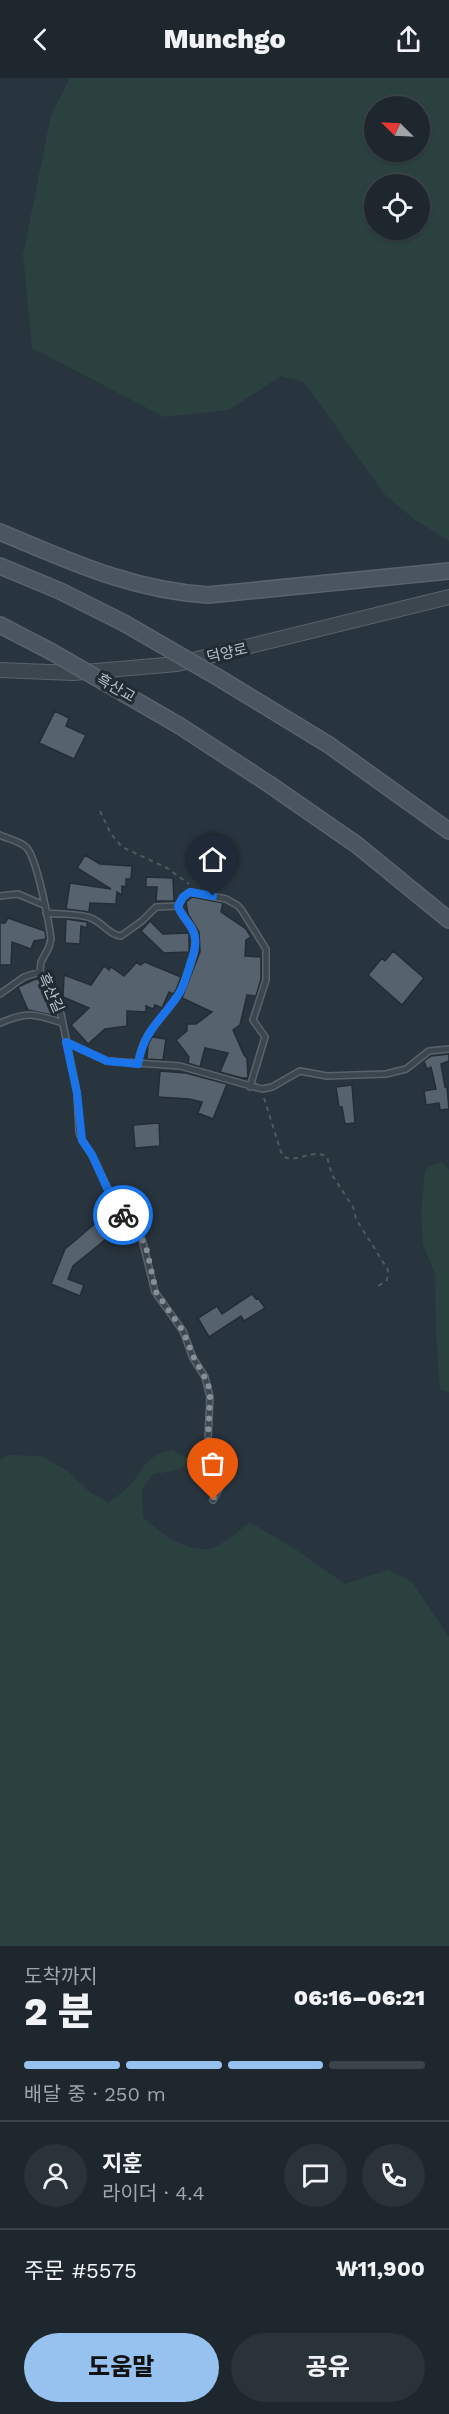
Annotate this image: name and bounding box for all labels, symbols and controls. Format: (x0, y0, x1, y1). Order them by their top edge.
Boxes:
icon: back (24, 23, 57, 56)
text: Munchgo (163, 23, 286, 55)
icon: share (392, 23, 425, 56)
north arrow (364, 96, 430, 162)
map controls (364, 96, 430, 240)
button: locate (364, 174, 430, 240)
street label: 덕양로 (205, 640, 249, 666)
street label: 흑산교 (94, 670, 138, 706)
pin (187, 834, 238, 896)
icon: home (196, 843, 229, 876)
street label: 흑산길 (34, 970, 68, 1016)
courier (93, 1185, 153, 1245)
icon: bike (107, 1199, 140, 1232)
pin (187, 1438, 238, 1500)
icon: bag (196, 1447, 229, 1480)
text: 도착까지 (24, 1964, 98, 1988)
text: 06:16–06:21 (294, 1985, 425, 2010)
text: 2 분 (24, 1989, 94, 2034)
text: 배달 중 · 250 m (24, 2082, 166, 2106)
button: person (24, 2144, 87, 2207)
button: chat (284, 2144, 347, 2207)
button: phone (362, 2144, 425, 2207)
text: 지훈 (102, 2151, 142, 2176)
text: 라이더 · 4.4 (102, 2181, 205, 2205)
text: ₩11,900 (336, 2256, 425, 2281)
text: 주문 #5575 (24, 2258, 137, 2283)
button: 도움말 (24, 2333, 219, 2402)
button: 공유 (231, 2333, 425, 2402)

